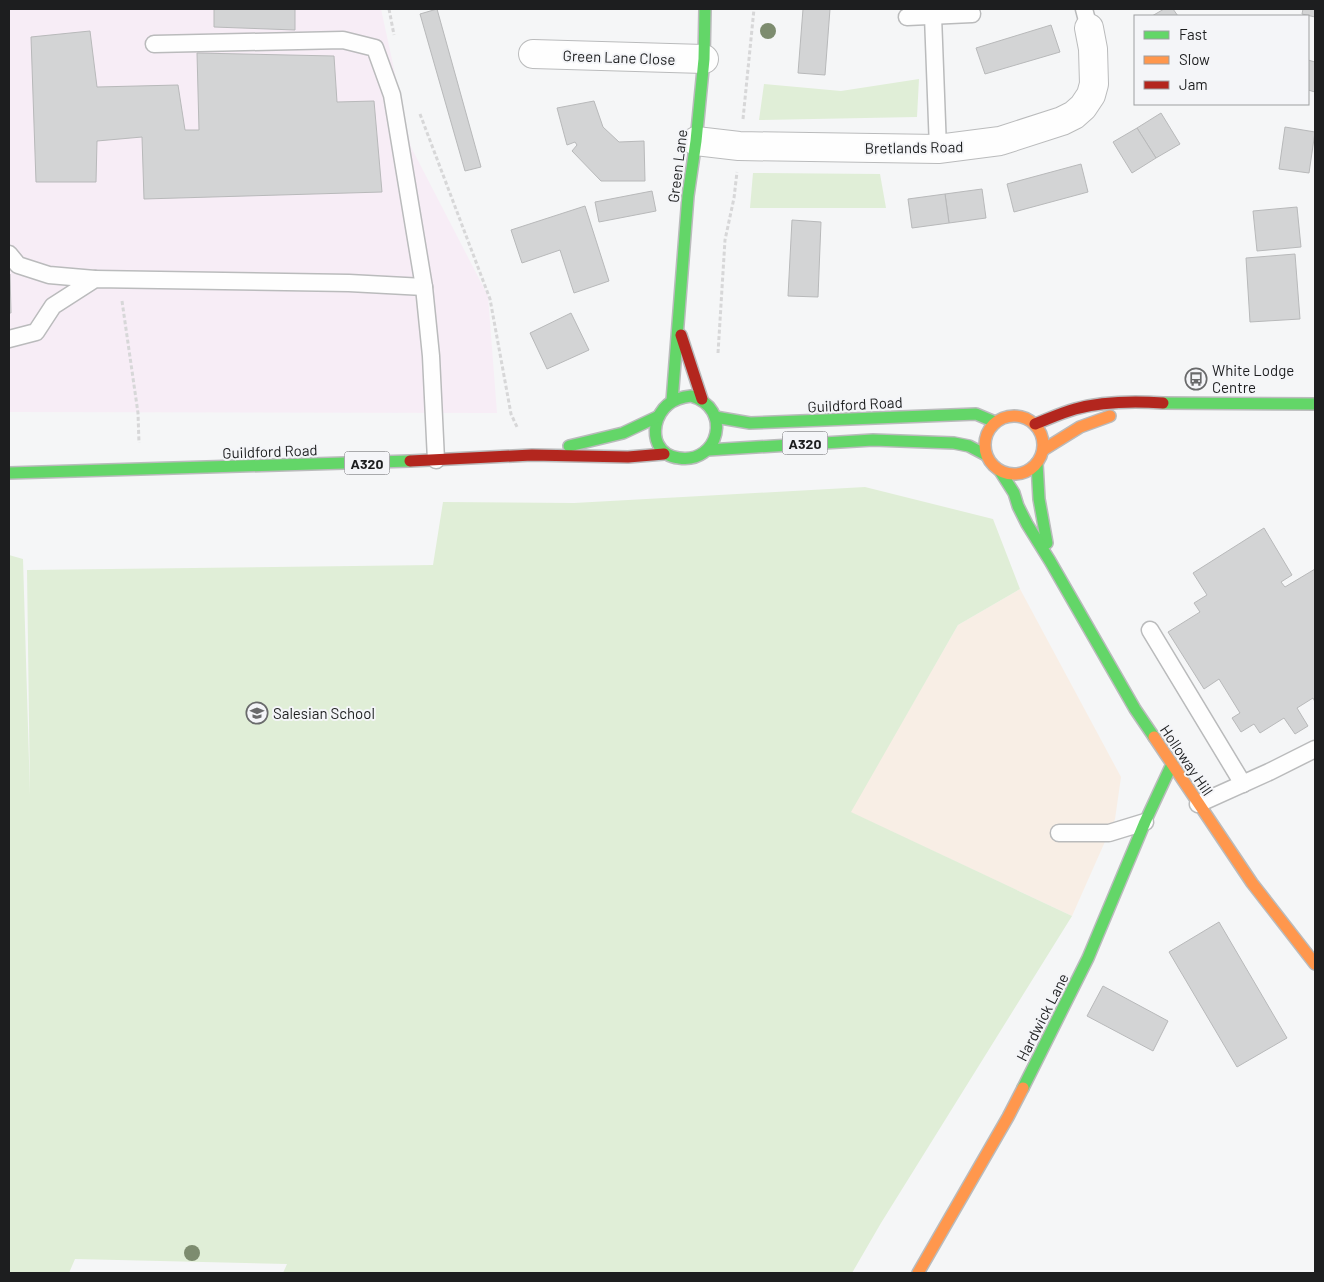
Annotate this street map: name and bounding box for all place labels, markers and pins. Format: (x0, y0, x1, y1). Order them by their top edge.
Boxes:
place label: White Lodge Centre (1212, 361, 1294, 396)
bus stop icon: White Lodge Centre (1184, 367, 1208, 391)
school or university icon: Salesian School (245, 701, 269, 725)
place label: Salesian School (273, 704, 375, 722)

